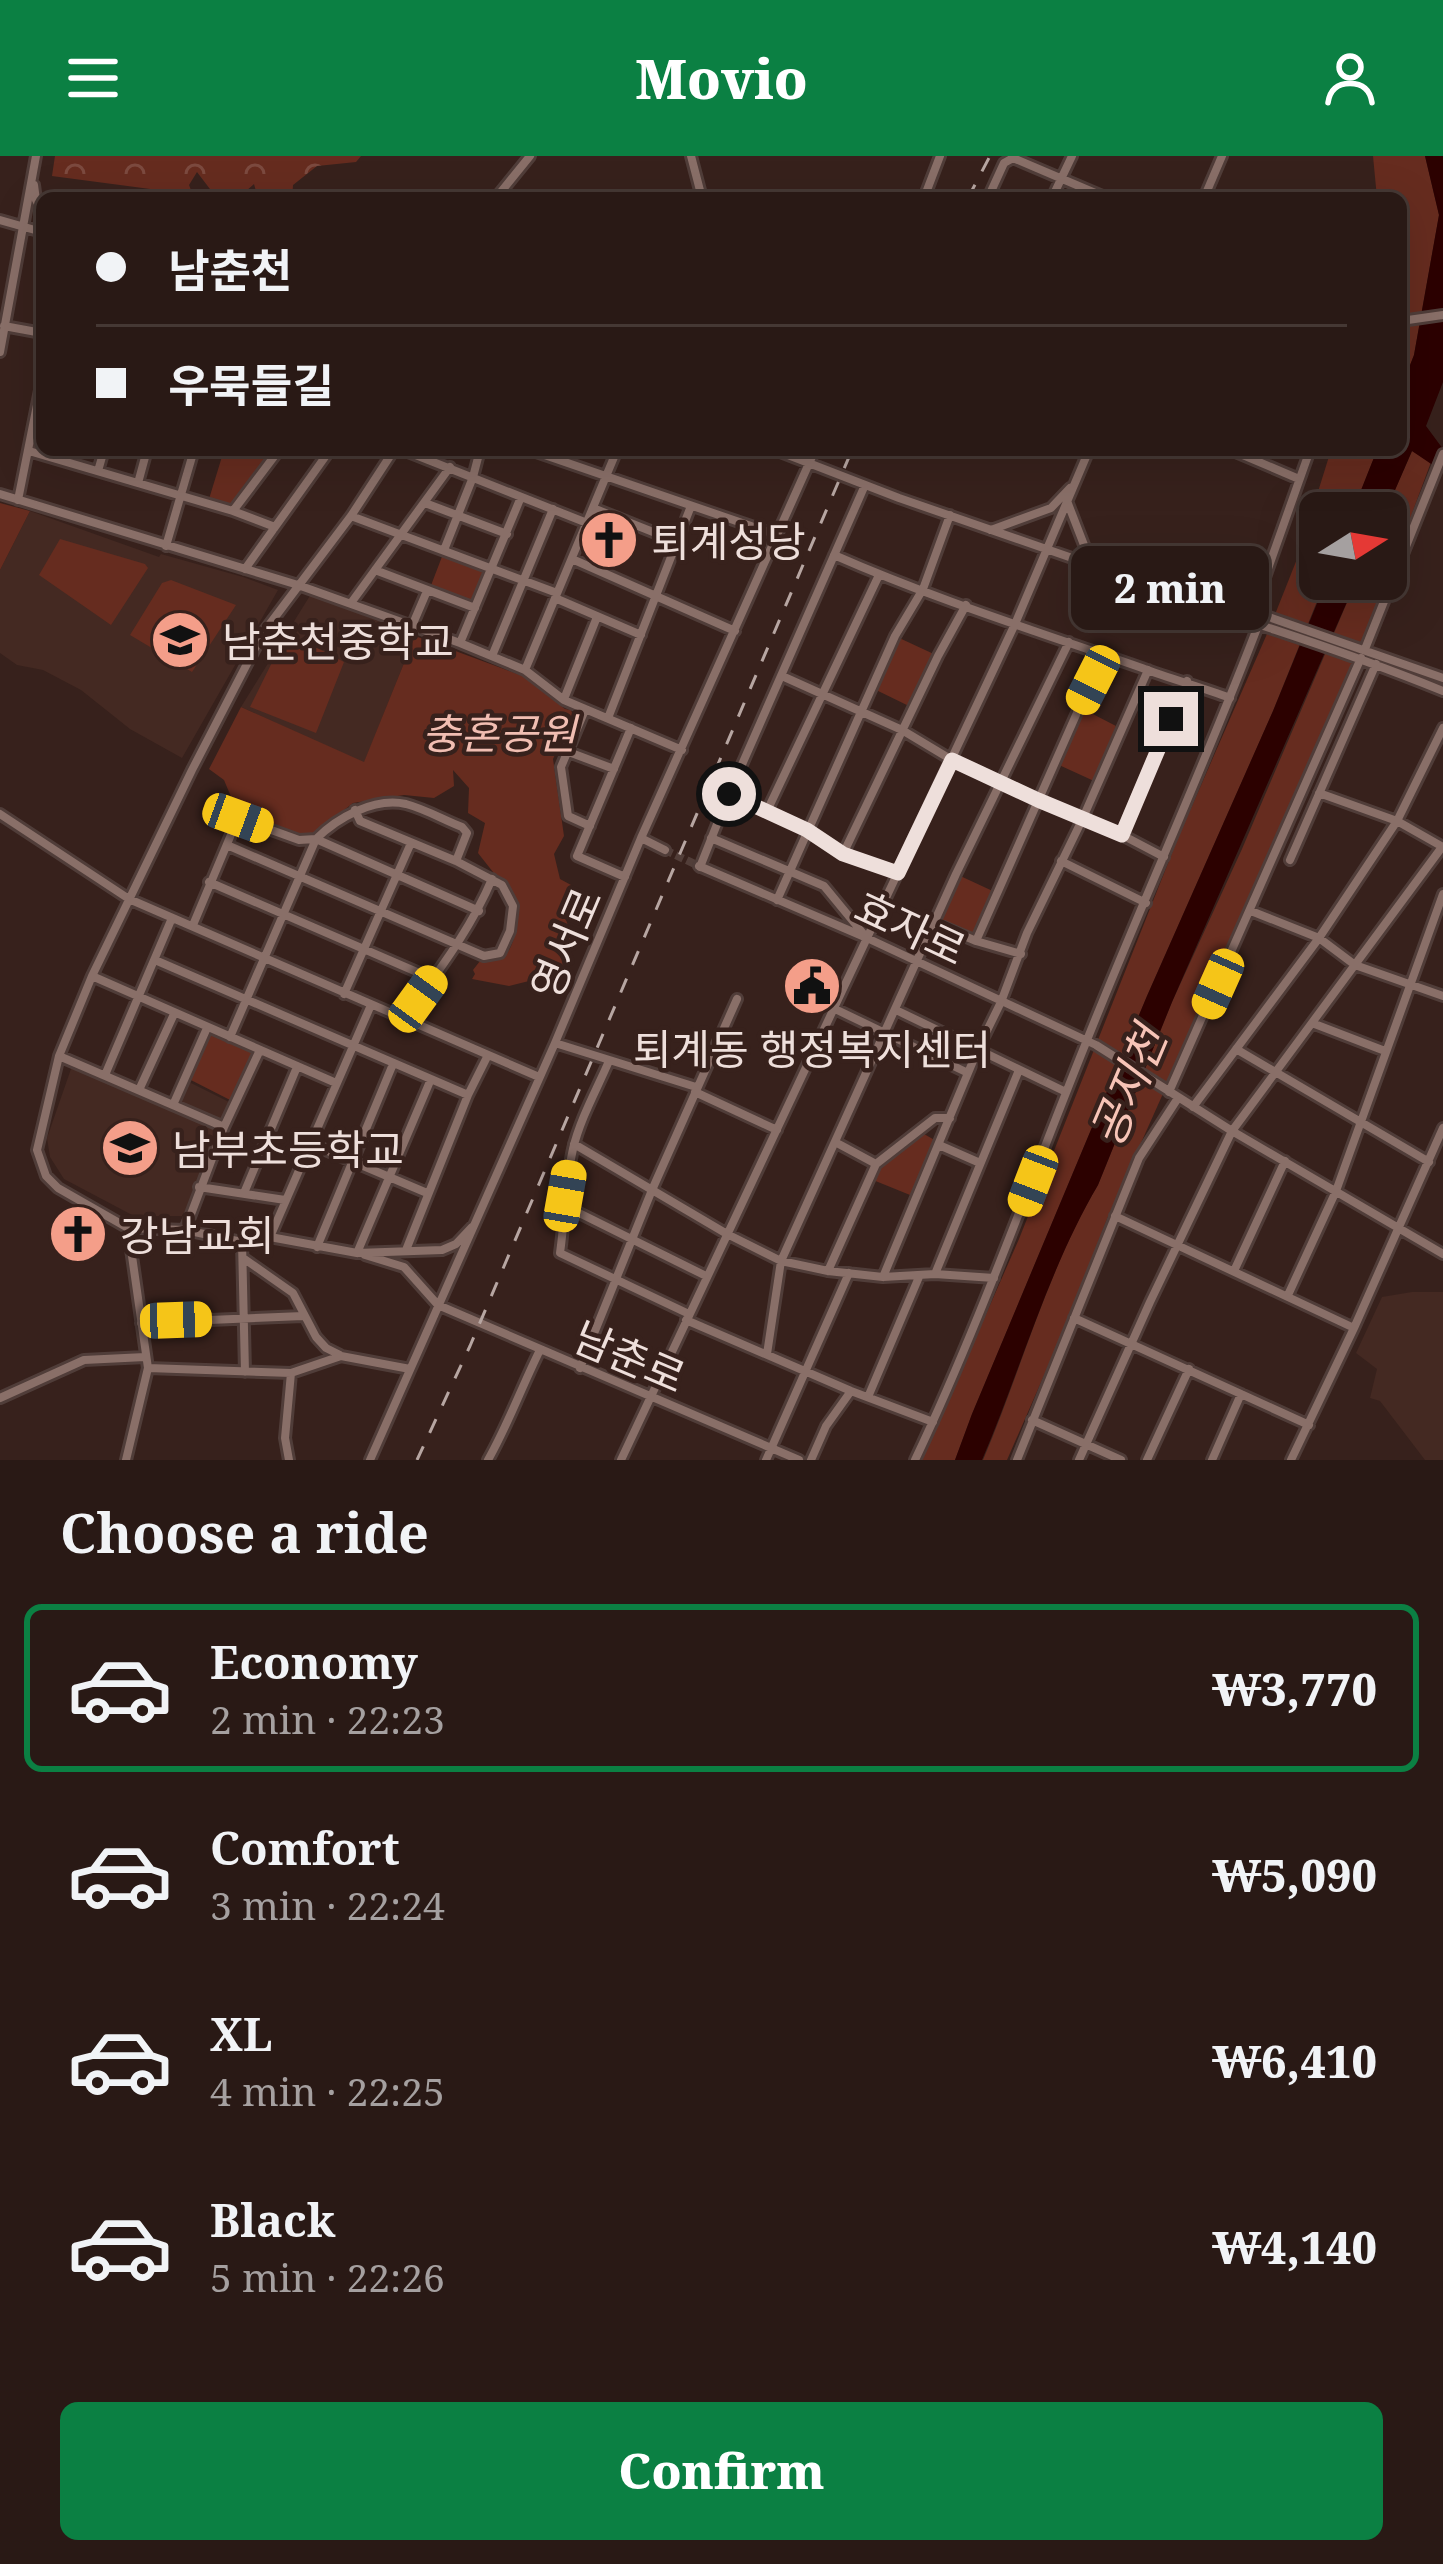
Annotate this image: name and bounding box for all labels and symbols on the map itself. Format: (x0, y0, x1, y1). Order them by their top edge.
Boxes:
north arrow (1299, 492, 1407, 600)
church icon: 퇴계성당 (578, 509, 640, 571)
place label: 퇴계성당 (651, 512, 806, 569)
callout: 2 min (1072, 545, 1270, 629)
school or university icon: 남춘천중학교 (149, 609, 211, 671)
place label: 남춘천중학교 (222, 612, 454, 669)
car (1061, 640, 1125, 720)
route end (1144, 692, 1198, 746)
park label: 충혼공원 (422, 704, 580, 761)
route start (702, 767, 756, 821)
car (198, 789, 278, 847)
street label: 효자로 (846, 877, 976, 977)
street label: 영서로 (516, 879, 614, 1007)
car (1187, 944, 1249, 1024)
public building icon: 퇴계동 행정복지센터 (781, 955, 843, 1017)
car (382, 959, 454, 1039)
water label: 공지천 (1075, 1013, 1181, 1155)
place label: 퇴계동 행정복지센터 (633, 1020, 991, 1077)
school or university icon: 남부초등학교 (99, 1117, 161, 1179)
place label: 남부초등학교 (172, 1120, 404, 1177)
car (1003, 1141, 1063, 1221)
car (541, 1157, 589, 1235)
church icon: 강남교회 (47, 1203, 109, 1265)
place label: 강남교회 (120, 1206, 275, 1263)
car (139, 1301, 213, 1339)
street label: 남춘로 (566, 1307, 694, 1405)

